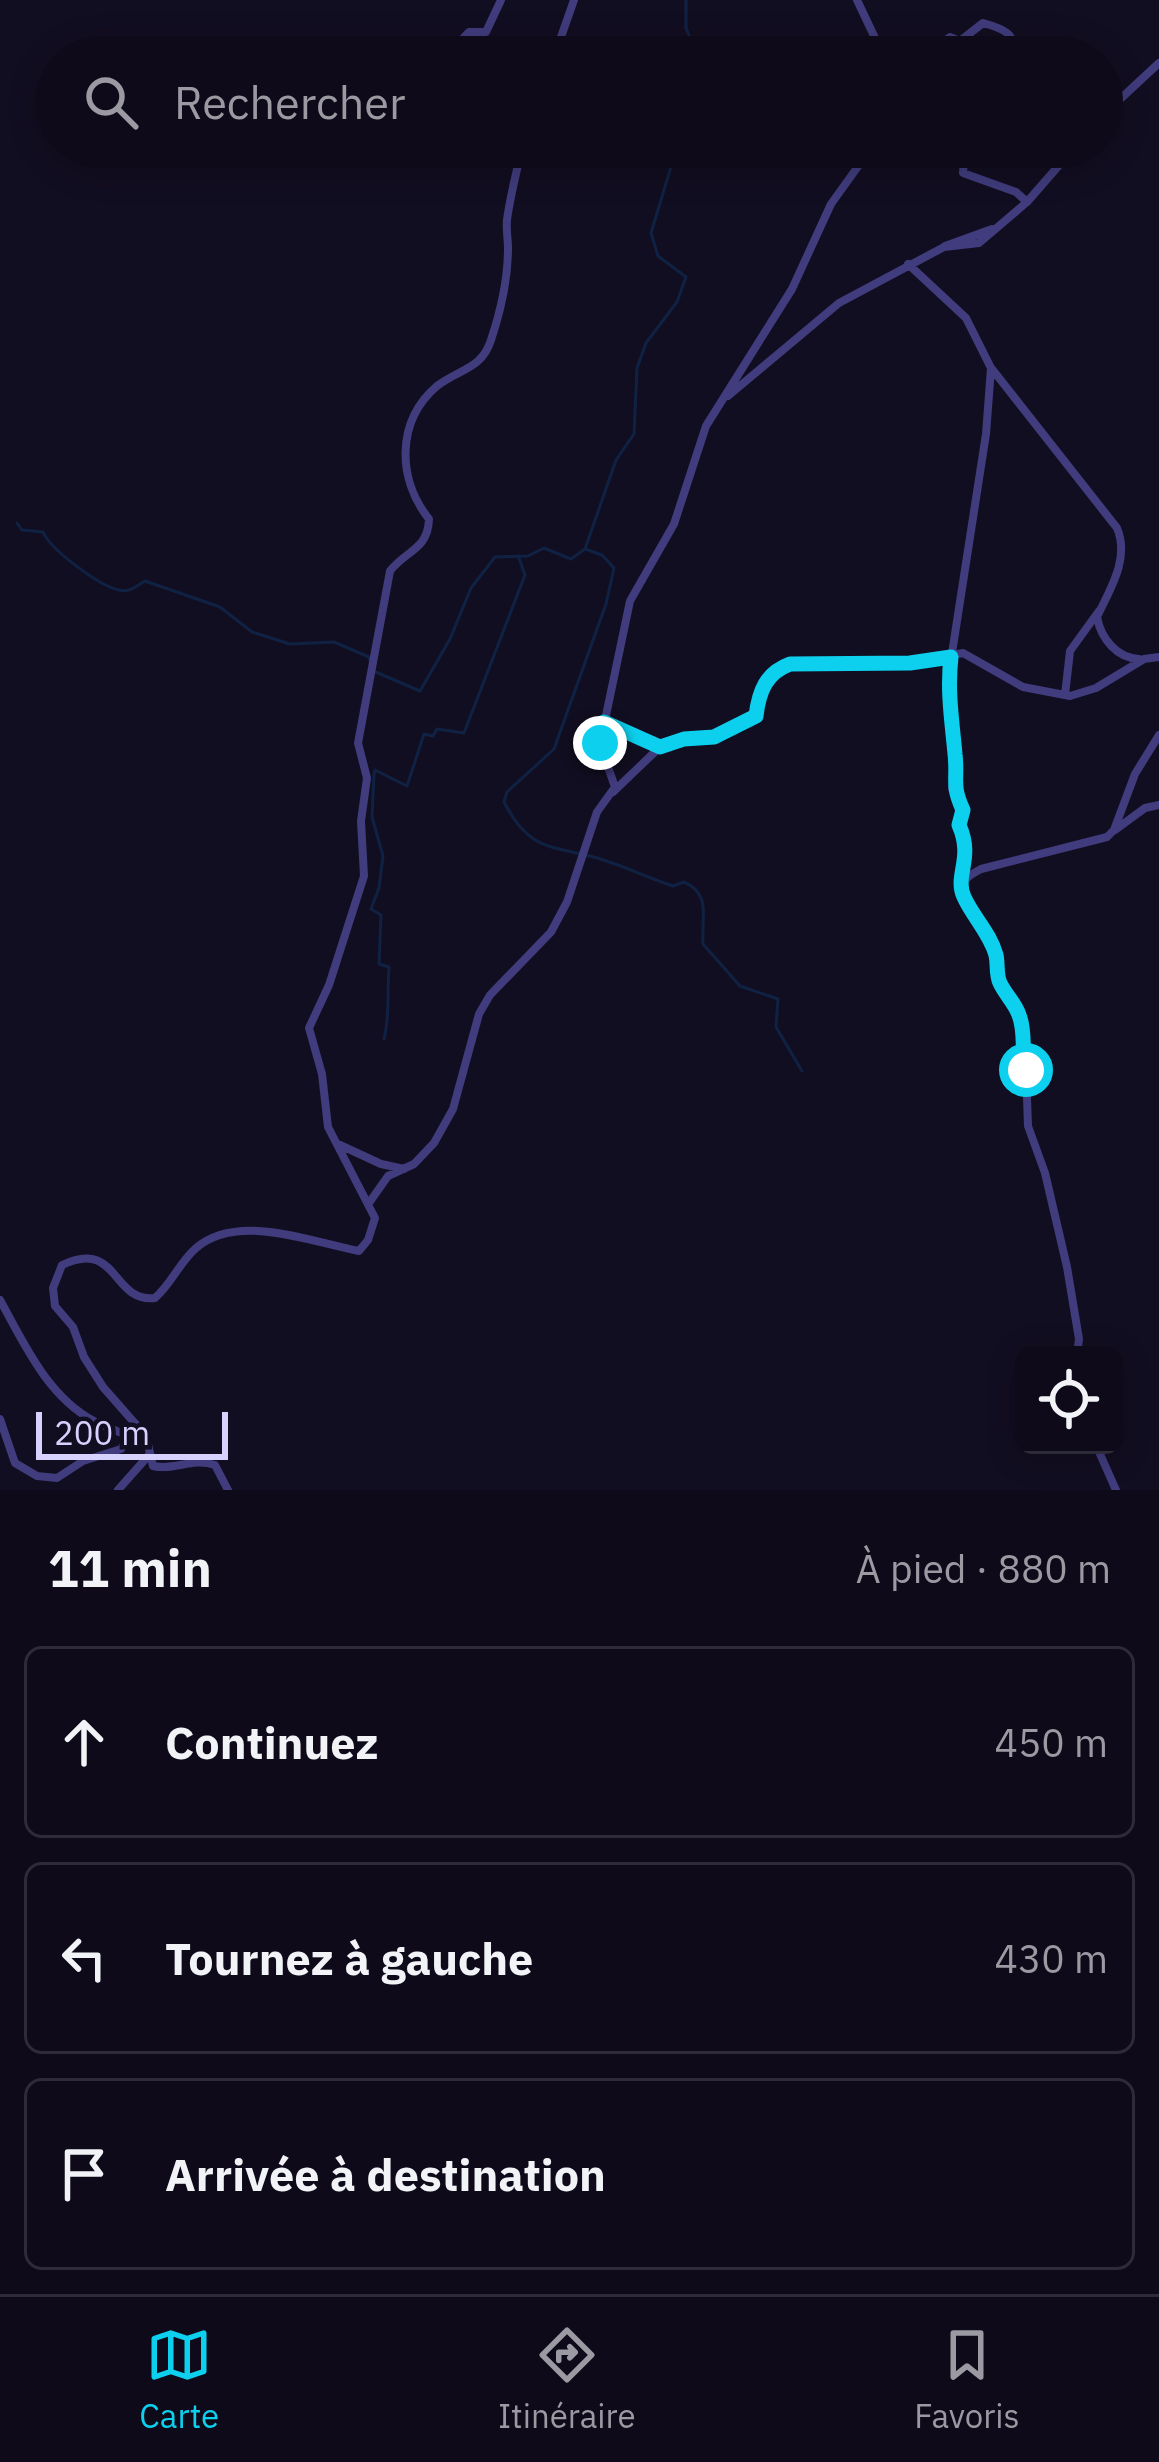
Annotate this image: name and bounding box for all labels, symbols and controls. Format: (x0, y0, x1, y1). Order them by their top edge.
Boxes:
search box (36, 36, 1123, 168)
icon: search (78, 69, 144, 135)
text: Rechercher (174, 73, 405, 131)
route end (573, 716, 627, 770)
route start (999, 1043, 1053, 1097)
map controls (1015, 1346, 1123, 1454)
button: locate (1015, 1346, 1123, 1454)
scale bar (36, 1406, 228, 1459)
text: 200 m (54, 1411, 150, 1454)
text: 11 min (48, 1535, 212, 1601)
text: À pied · 880 m (856, 1543, 1111, 1594)
icon: ahead (51, 1709, 117, 1775)
text: Continuez (165, 1713, 379, 1771)
text: 450 m (995, 1717, 1108, 1768)
icon: left (51, 1925, 117, 1991)
text: Tournez à gauche (165, 1929, 533, 1987)
text: 430 m (995, 1933, 1108, 1984)
icon: arrive (51, 2141, 117, 2207)
text: Arrivée à destination (165, 2145, 606, 2203)
tab: Carte (139, 2322, 219, 2437)
tab: Itinéraire (498, 2322, 636, 2437)
tab: Favoris (914, 2322, 1020, 2437)

